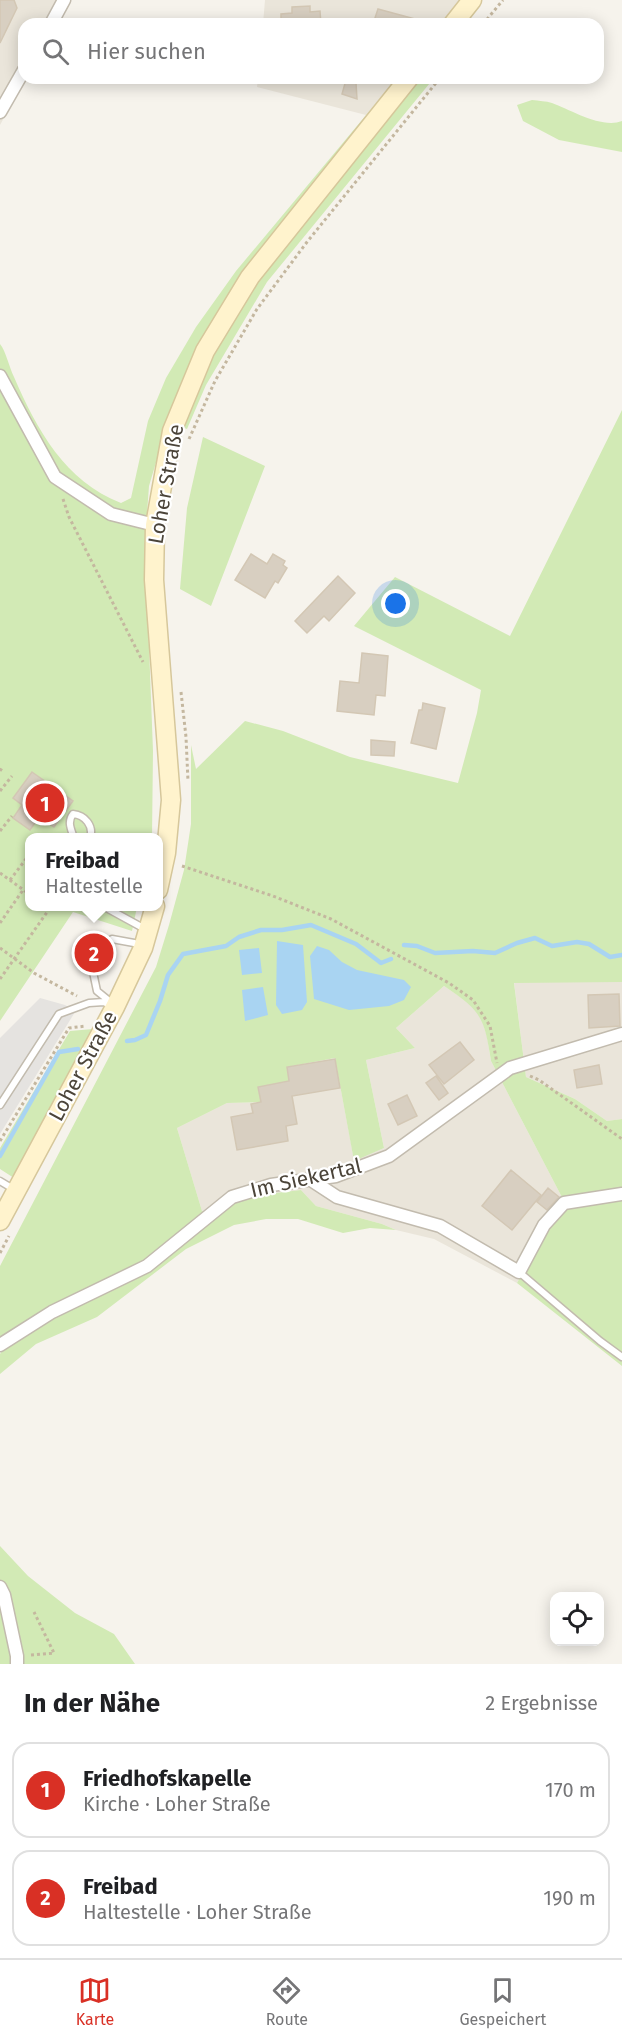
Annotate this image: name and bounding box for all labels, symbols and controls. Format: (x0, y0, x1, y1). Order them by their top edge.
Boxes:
search box (18, 18, 604, 84)
icon: search (39, 35, 72, 68)
text: Hier suchen (87, 38, 206, 65)
street label: Loher Straße (143, 422, 189, 546)
your location (381, 589, 410, 618)
pin: 1 (26, 780, 64, 826)
popup (25, 833, 163, 911)
text: Freibad (45, 847, 120, 874)
text: Haltestelle (45, 874, 143, 898)
pin: 2 (74, 930, 113, 976)
street label: Loher Straße (43, 1006, 123, 1126)
street label: Im Siekertal (248, 1153, 364, 1203)
map controls (550, 1592, 604, 1646)
button: locate (550, 1592, 604, 1646)
text: In der Nähe (24, 1688, 160, 1719)
text: 2 Ergebnisse (485, 1691, 598, 1715)
text: Friedhofskapelle (83, 1765, 251, 1792)
text: 1 (41, 1778, 50, 1802)
text: 170 m (545, 1778, 596, 1802)
text: Kirche · Loher Straße (83, 1792, 271, 1816)
text: Freibad (83, 1873, 158, 1900)
text: 2 (40, 1886, 51, 1910)
text: 190 m (543, 1886, 596, 1910)
text: Haltestelle · Loher Straße (83, 1900, 312, 1924)
tab: Karte (76, 1974, 114, 2029)
tab: Route (266, 1974, 308, 2029)
tab: Gespeichert (460, 1974, 546, 2029)

